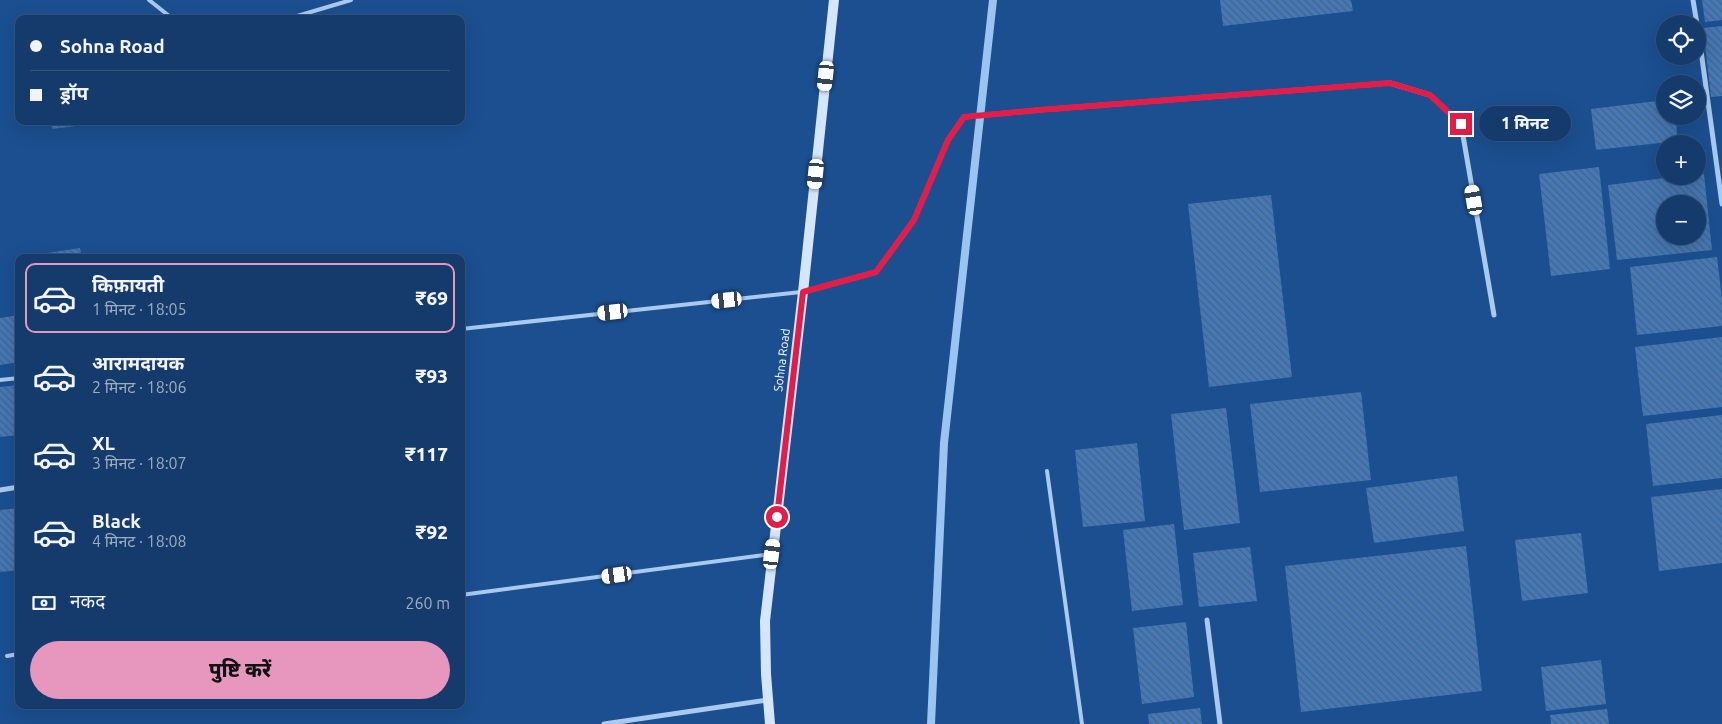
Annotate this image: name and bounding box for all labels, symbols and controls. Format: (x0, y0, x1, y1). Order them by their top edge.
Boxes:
map controls (1656, 15, 1706, 245)
button: locate (1656, 15, 1706, 65)
text: Sohna Road (60, 35, 165, 57)
car (816, 60, 835, 92)
button: layers (1656, 75, 1706, 125)
text: ड्रॉप (60, 82, 88, 104)
callout: 1 मिनट (1478, 106, 1571, 142)
route end (1450, 113, 1472, 135)
text: 1 मिनट (1501, 114, 1549, 132)
button: + (1656, 135, 1706, 185)
car (806, 158, 825, 190)
car (1464, 184, 1483, 216)
button: − (1656, 195, 1706, 245)
text: किफ़ायती (92, 274, 164, 296)
icon: car (32, 276, 77, 321)
text: ₹69 (416, 287, 448, 309)
car (711, 291, 742, 309)
text: 1 मिनट · 18:05 (92, 300, 187, 318)
car (597, 303, 628, 321)
street label: Sohna Road (771, 328, 792, 392)
text: आरामदायक (92, 352, 184, 374)
icon: car (32, 354, 77, 399)
text: ₹93 (416, 365, 448, 387)
text: 2 मिनट · 18:06 (92, 378, 187, 396)
icon: car (32, 432, 77, 477)
text: XL (92, 432, 115, 454)
text: ₹117 (405, 443, 448, 465)
text: 3 मिनट · 18:07 (92, 454, 187, 472)
route start (766, 506, 788, 528)
icon: car (32, 510, 77, 555)
text: Black (92, 510, 141, 532)
text: ₹92 (416, 521, 448, 543)
text: 4 मिनट · 18:08 (92, 532, 187, 550)
car (762, 538, 781, 570)
car (601, 565, 632, 585)
icon: cash (30, 589, 58, 617)
text: नकद (70, 590, 105, 612)
text: 260 m (405, 594, 450, 612)
button: पुष्टि करें (30, 641, 450, 699)

